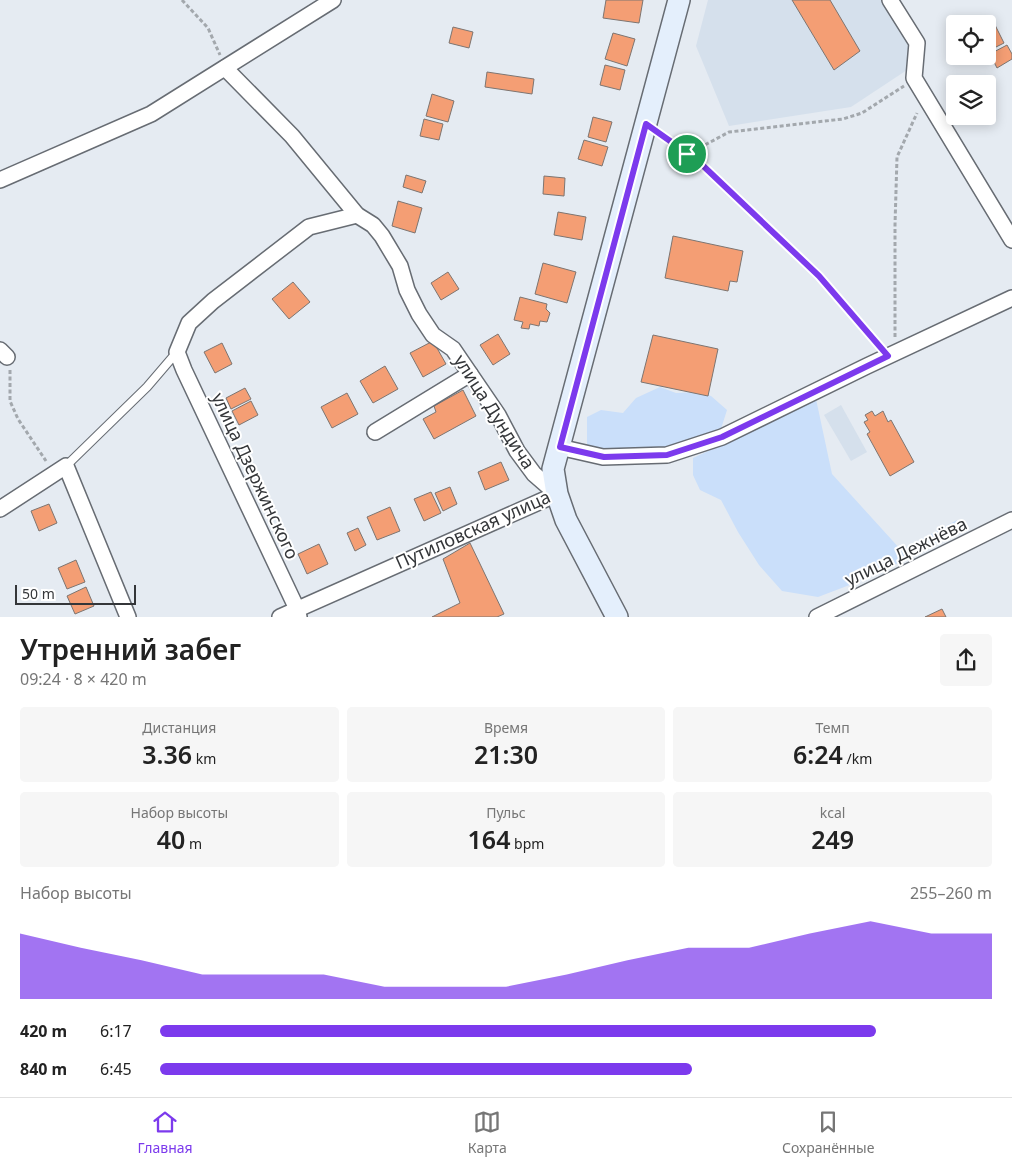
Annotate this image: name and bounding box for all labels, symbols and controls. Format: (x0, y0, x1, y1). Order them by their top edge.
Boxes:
map controls (946, 15, 996, 125)
button: locate (946, 15, 996, 65)
button: layers (946, 75, 996, 125)
pin (666, 133, 708, 175)
icon: arrive (673, 140, 701, 168)
street label: улица Дундича (449, 349, 541, 473)
street label: улица Дзержинского (207, 388, 305, 563)
street label: Путиловская улица (391, 484, 554, 574)
street label: улица Дежнёва (840, 511, 971, 591)
scale bar (15, 582, 136, 605)
text: 50 m (22, 584, 55, 603)
text: Утренний забег (20, 630, 241, 668)
button: share (940, 634, 992, 686)
text: 09:24 · 8 × 420 m (20, 668, 147, 690)
text: Дистанция (142, 718, 216, 737)
text: Время (484, 718, 528, 737)
text: Темп (816, 718, 850, 737)
text: 3.36 (142, 737, 192, 771)
text: 21:30 (474, 737, 538, 771)
text: 6:24 (793, 737, 843, 771)
text: km (192, 749, 216, 768)
text: /km (843, 749, 872, 768)
text: Набор высоты (131, 803, 228, 822)
text: Пульс (486, 803, 526, 822)
text: kcal (820, 803, 845, 822)
text: 40 (157, 822, 185, 856)
text: 164 (468, 822, 510, 856)
text: 249 (811, 822, 854, 856)
text: m (185, 834, 202, 853)
text: bpm (510, 834, 544, 853)
text: Набор высоты (20, 882, 132, 904)
text: 255–260 m (910, 882, 992, 904)
text: 420 m (20, 1020, 67, 1042)
text: 6:17 (100, 1020, 132, 1042)
text: 840 m (20, 1058, 67, 1080)
text: 6:45 (100, 1058, 132, 1080)
tab: Главная (138, 1108, 193, 1157)
tab: Карта (468, 1108, 507, 1157)
tab: Сохранённые (782, 1108, 874, 1157)

